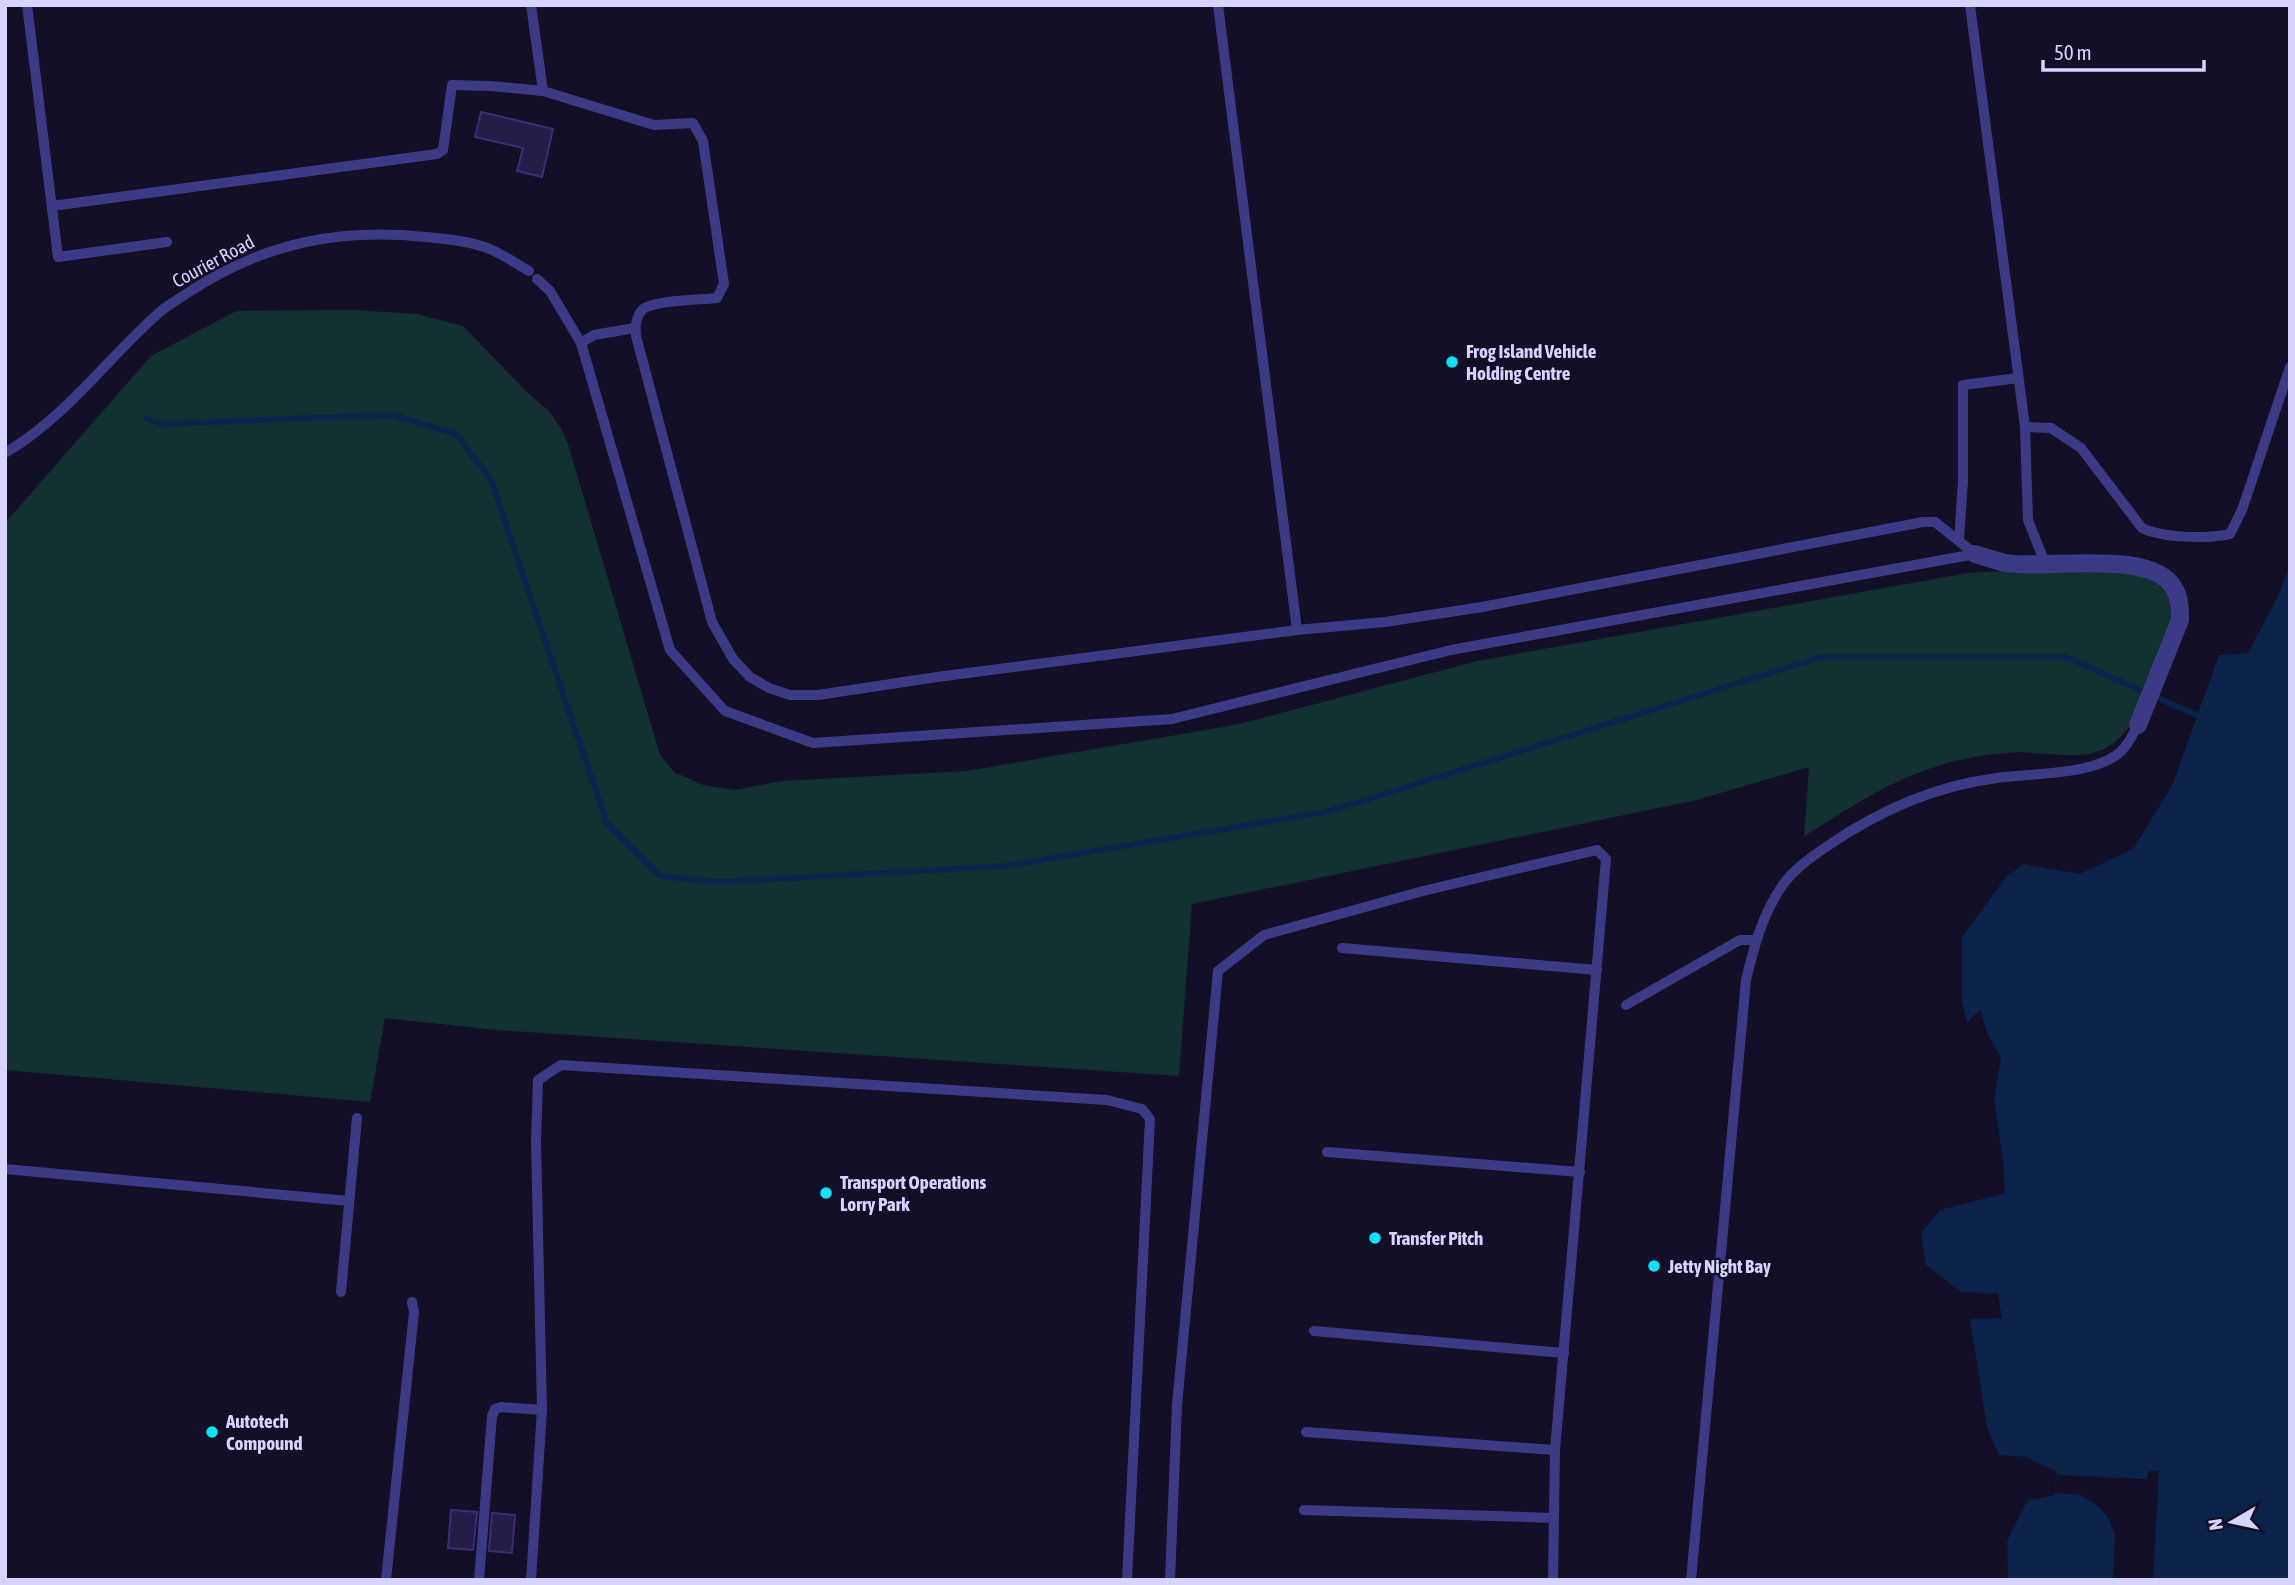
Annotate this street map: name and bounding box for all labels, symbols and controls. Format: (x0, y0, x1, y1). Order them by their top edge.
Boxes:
scale bar (2043, 28, 2204, 72)
text: 50 m (2054, 40, 2092, 64)
street label: Courier Road (168, 230, 258, 292)
place label: Frog Island Vehicle Holding Centre (1466, 340, 1597, 384)
marker: Frog Island Vehicle Holding Centre (1444, 354, 1460, 370)
place label: Transport Operations Lorry Park (840, 1171, 986, 1215)
marker: Transport Operations Lorry Park (818, 1185, 834, 1201)
place label: Transfer Pitch (1389, 1227, 1483, 1249)
marker: Transfer Pitch (1367, 1230, 1383, 1246)
place label: Jetty Night Bay (1667, 1255, 1771, 1277)
marker: Jetty Night Bay (1646, 1258, 1662, 1274)
place label: Autotech Compound (225, 1410, 303, 1454)
marker: Autotech Compound (204, 1424, 220, 1440)
north arrow (2197, 1487, 2267, 1557)
text: N (2203, 1517, 2227, 1532)

